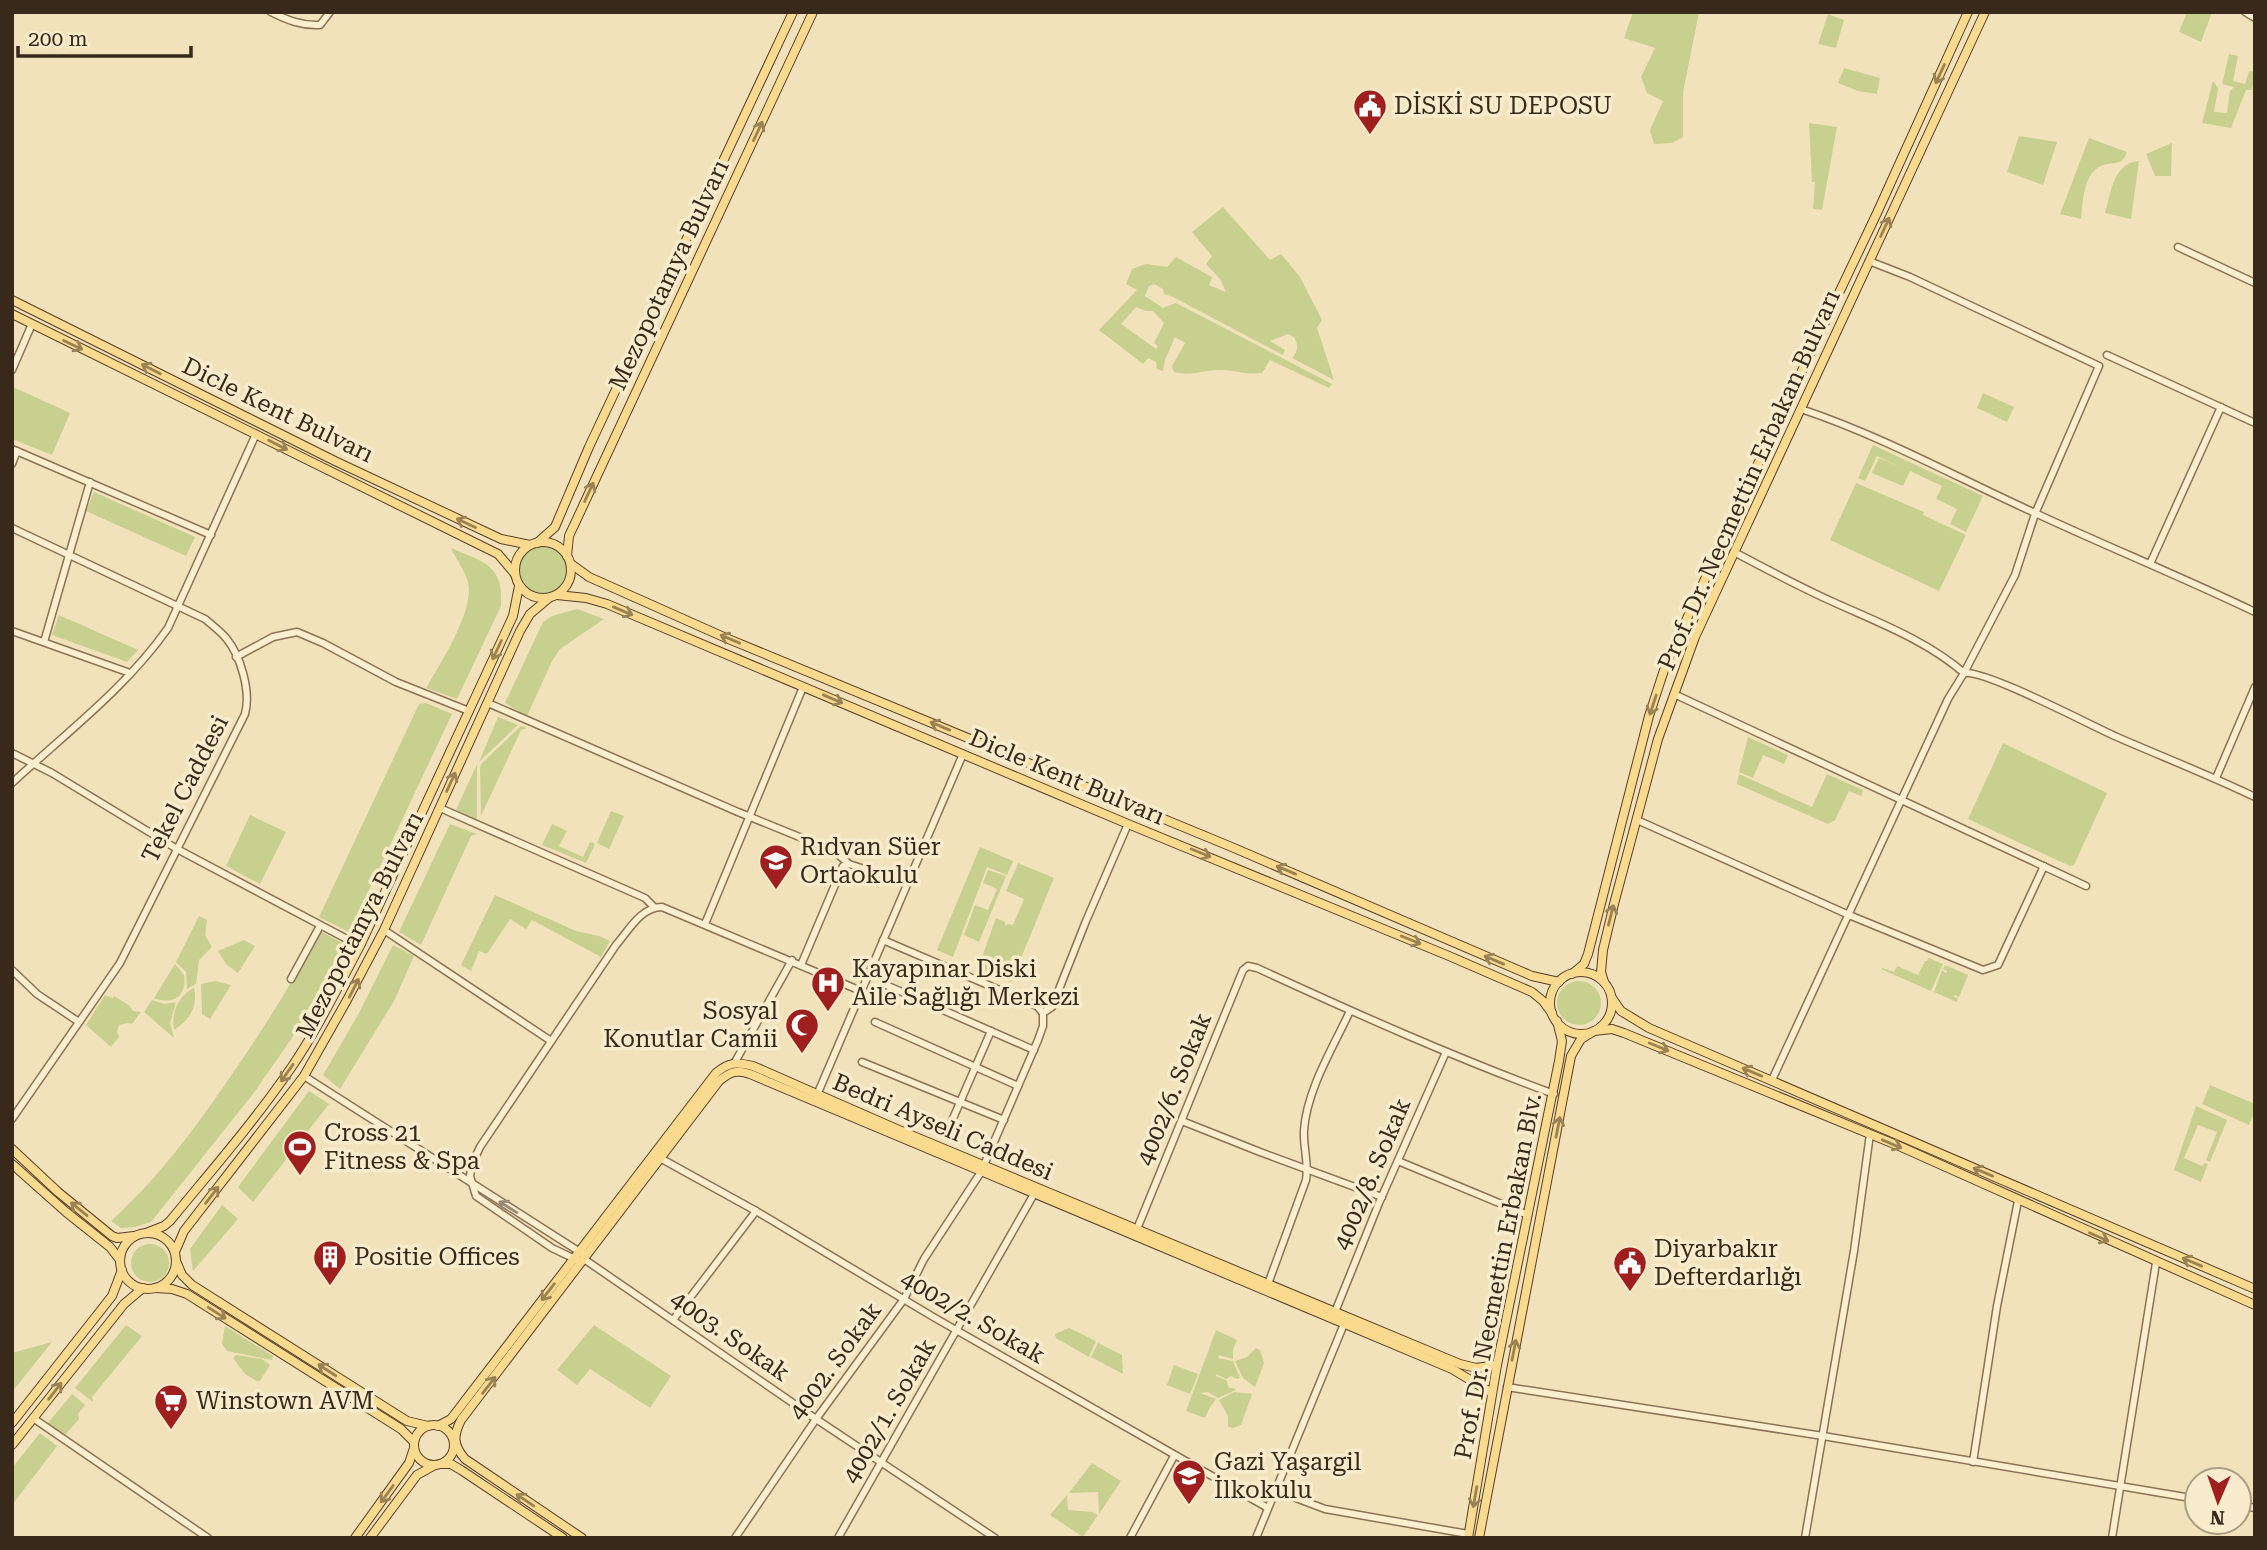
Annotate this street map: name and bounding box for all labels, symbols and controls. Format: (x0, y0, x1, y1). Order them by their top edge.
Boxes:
scale bar (18, 14, 191, 58)
text: 200 m (28, 27, 88, 51)
one-way arrow (1933, 63, 1946, 84)
public building icon: DİSKİ SU DEPOSU (1351, 87, 1389, 136)
place label: DİSKİ SU DEPOSU (1394, 91, 1612, 120)
one-way arrow (752, 121, 765, 142)
street label: Mezopotamya Bulvarı (603, 155, 735, 394)
one-way arrow (1879, 217, 1892, 239)
street label: Prof. Dr. Necmettin Erbakan Bulvarı (1652, 285, 1846, 674)
one-way arrow (62, 338, 83, 352)
street label: Dicle Kent Bulvarı (178, 352, 378, 469)
one-way arrow (142, 362, 162, 376)
one-way arrow (267, 438, 288, 452)
one-way arrow (583, 482, 597, 503)
one-way arrow (456, 516, 477, 529)
one-way arrow (612, 605, 634, 618)
one-way arrow (719, 632, 741, 645)
one-way arrow (490, 639, 503, 660)
one-way arrow (822, 693, 843, 706)
one-way arrow (1646, 693, 1658, 715)
street label: Tekel Caddesi (136, 710, 234, 867)
one-way arrow (930, 719, 951, 732)
street label: Dicle Kent Bulvarı (965, 723, 1169, 831)
one-way arrow (445, 772, 458, 794)
street label: Mezopotamya Bulvarı (291, 807, 430, 1043)
place label: Rıdvan Süer Ortaokulu (800, 833, 941, 889)
school or university icon: Rıdvan Süer Ortaokulu (757, 842, 795, 891)
one-way arrow (1190, 848, 1211, 861)
one-way arrow (1275, 863, 1297, 876)
one-way arrow (1605, 904, 1619, 927)
one-way arrow (1400, 935, 1421, 948)
one-way arrow (1484, 953, 1506, 966)
place label: Kayapınar Diski Aile Sağlığı Merkezi (852, 955, 1080, 1011)
hospital icon: Kayapınar Diski Aile Sağlığı Merkezi (809, 964, 847, 1013)
one-way arrow (347, 978, 361, 999)
place label: Sosyal Konutlar Camii (603, 997, 778, 1053)
mosque icon: Sosyal Konutlar Camii (783, 1006, 821, 1055)
street label: 4002/6. Sokak (1131, 1009, 1217, 1169)
one-way arrow (1648, 1041, 1669, 1054)
one-way arrow (280, 1063, 294, 1082)
one-way arrow (1742, 1065, 1763, 1078)
street label: Bedri Ayseli Caddesi (829, 1068, 1058, 1186)
street label: Prof. Dr. Necmettin Erbakan Blv. (1449, 1090, 1547, 1462)
street label: 4002/8. Sokak (1327, 1094, 1417, 1254)
one-way arrow (1552, 1116, 1565, 1139)
place label: Cross 21 Fitness & Spa (324, 1119, 480, 1175)
sports icon: Cross 21 Fitness & Spa (281, 1128, 319, 1177)
one-way arrow (1880, 1138, 1902, 1151)
one-way arrow (1973, 1165, 1995, 1178)
one-way arrow (204, 1187, 219, 1205)
one-way arrow (499, 1200, 519, 1214)
one-way arrow (70, 1202, 89, 1217)
one-way arrow (2088, 1231, 2109, 1244)
place label: Diyarbakır Defterdarlığı (1654, 1235, 1802, 1291)
building icon: Positie Offices (311, 1238, 349, 1287)
place label: Positie Offices (354, 1243, 520, 1271)
public building icon: Diyarbakır Defterdarlığı (1611, 1244, 1649, 1293)
one-way arrow (2182, 1255, 2203, 1268)
street label: 4002/2. Sokak (896, 1264, 1050, 1370)
one-way arrow (541, 1282, 556, 1301)
street label: 4003. Sokak (665, 1285, 795, 1387)
street label: 4002. Sokak (783, 1297, 887, 1425)
one-way arrow (206, 1306, 226, 1320)
street label: 4002/1. Sokak (836, 1334, 942, 1488)
one-way arrow (1508, 1339, 1521, 1362)
one-way arrow (318, 1362, 337, 1377)
one-way arrow (482, 1376, 497, 1394)
supermarket icon: Winstown AVM (152, 1382, 190, 1431)
one-way arrow (47, 1383, 62, 1401)
place label: Winstown AVM (196, 1387, 374, 1415)
place label: Gazi Yaşargil İlkokulu (1214, 1448, 1361, 1504)
school or university icon: Gazi Yaşargil İlkokulu (1170, 1457, 1208, 1506)
north arrow (2183, 1466, 2253, 1536)
one-way arrow (380, 1484, 394, 1503)
one-way arrow (1468, 1485, 1481, 1508)
one-way arrow (516, 1493, 535, 1507)
text: N (2209, 1506, 2225, 1529)

